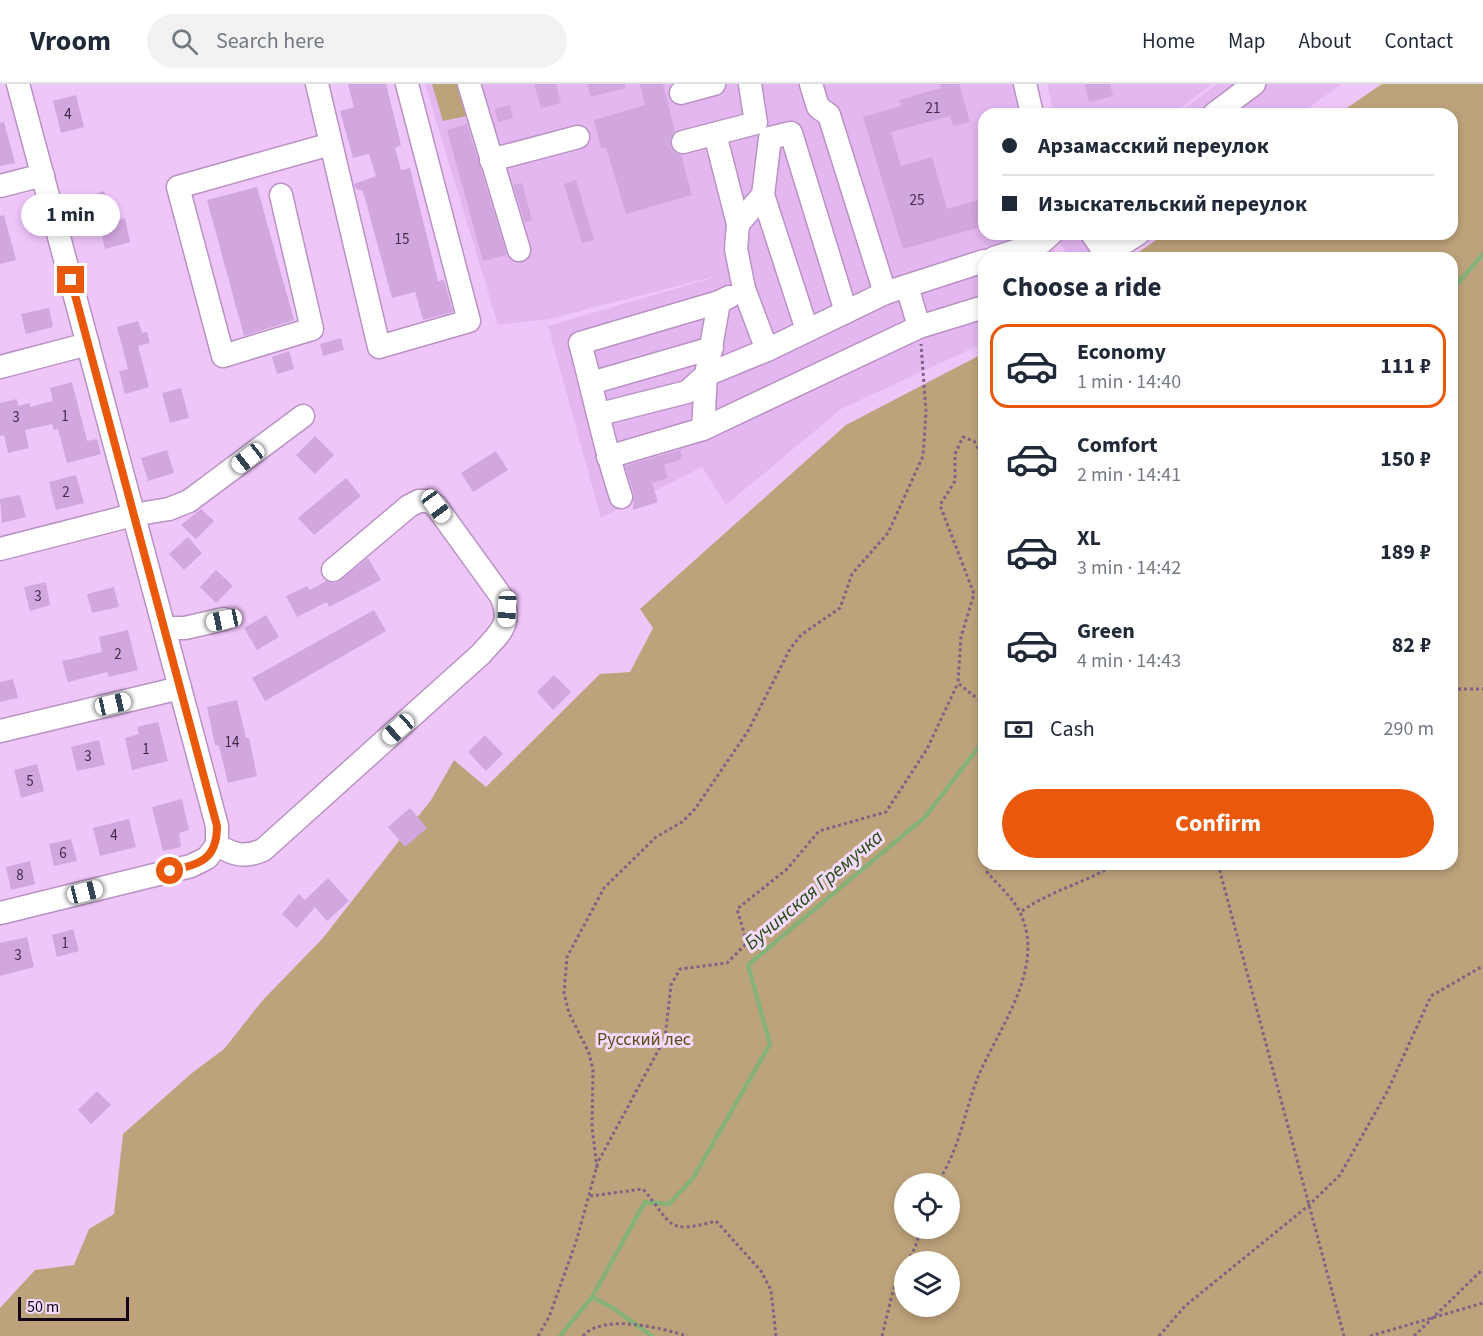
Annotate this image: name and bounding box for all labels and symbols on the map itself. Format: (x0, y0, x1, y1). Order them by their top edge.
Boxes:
house number: 21 (926, 98, 940, 119)
house number: 4 (64, 104, 72, 125)
house number: 25 (910, 190, 924, 211)
callout: 1 min (22, 193, 121, 235)
house number: 15 (395, 229, 409, 250)
route end (57, 266, 84, 293)
house number: 1 (61, 406, 69, 427)
house number: 3 (12, 407, 20, 428)
car (228, 440, 268, 476)
house number: 2 (62, 482, 70, 503)
car (418, 486, 454, 526)
house number: 3 (34, 586, 42, 607)
car (497, 591, 517, 627)
car (205, 607, 243, 633)
house number: 2 (114, 644, 122, 665)
car (93, 691, 133, 717)
car (379, 710, 417, 748)
house number: 14 (225, 732, 240, 753)
house number: 1 (142, 739, 150, 760)
house number: 3 (84, 746, 92, 767)
house number: 5 (26, 771, 34, 792)
water label: Бучинская Гремучка (739, 823, 890, 957)
house number: 4 (110, 825, 118, 846)
house number: 6 (59, 843, 67, 864)
route start (156, 857, 183, 884)
house number: 8 (16, 865, 24, 886)
car (65, 879, 105, 905)
house number: 1 (61, 933, 69, 954)
house number: 3 (14, 945, 22, 966)
park label: Русский лес (597, 1027, 691, 1052)
scale bar (18, 1294, 129, 1322)

